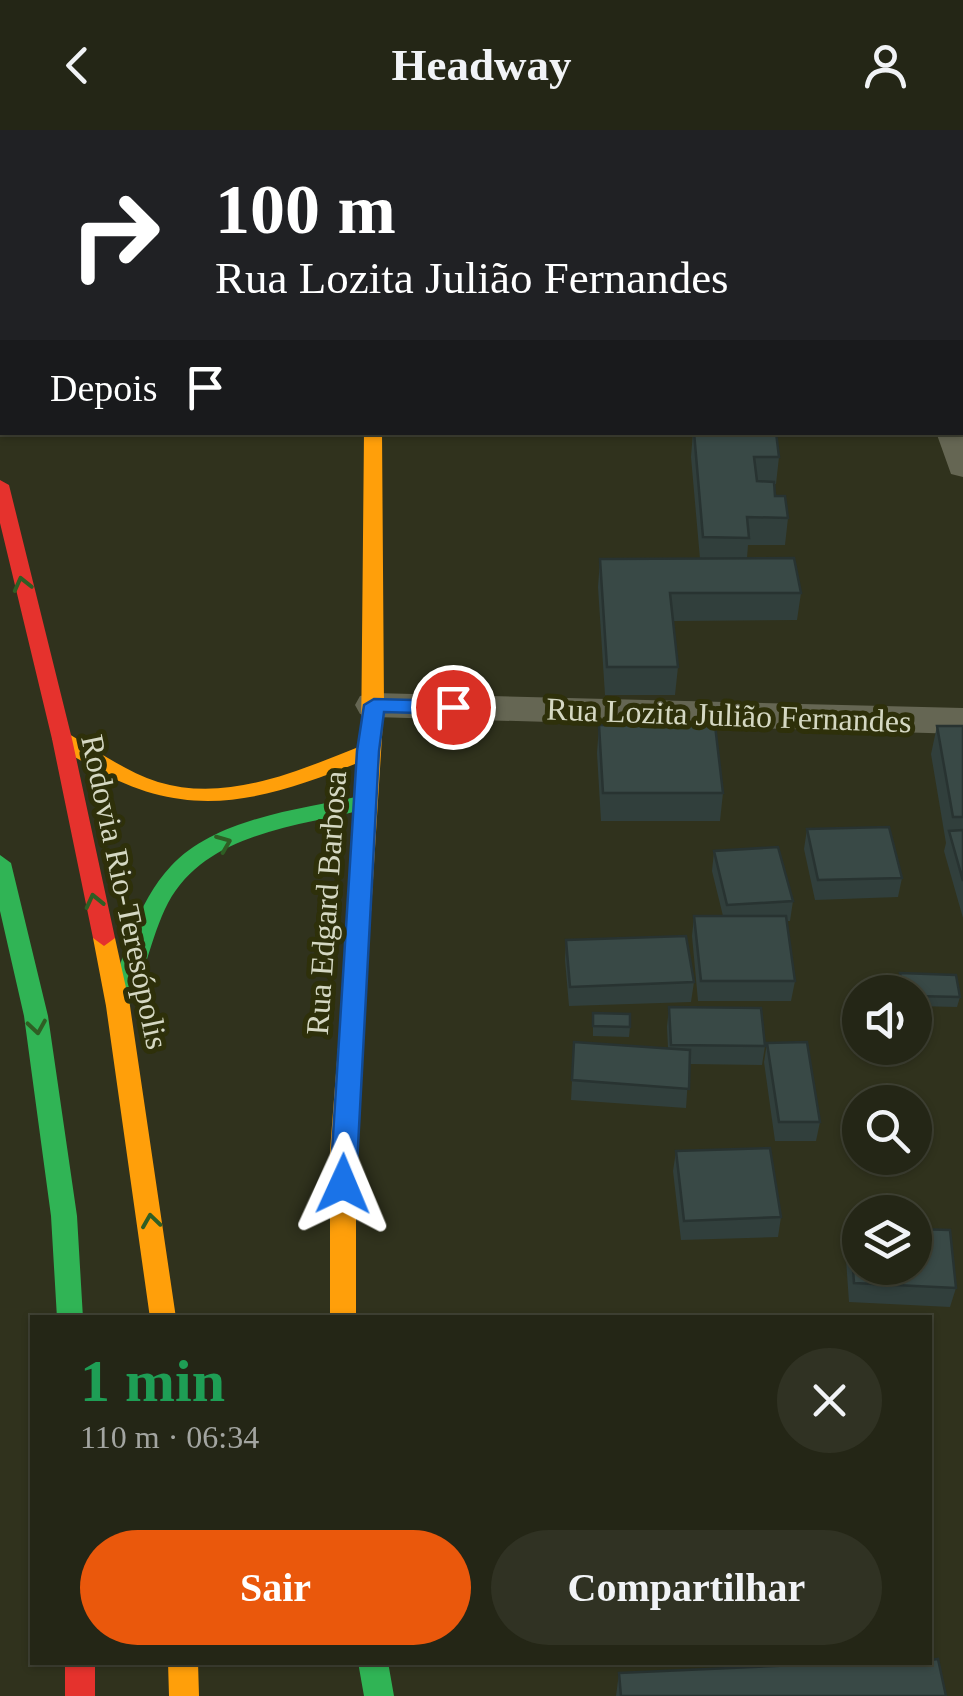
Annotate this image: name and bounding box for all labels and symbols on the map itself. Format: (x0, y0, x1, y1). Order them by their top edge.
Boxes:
one-way arrow (13, 576, 34, 593)
pin (411, 665, 496, 750)
street label: Rua Lozita Julião Fernandes (546, 691, 912, 739)
street label: Rodovia Rio-Teresópolis (74, 732, 176, 1052)
street label: Rua Edgard Barbosa (299, 770, 353, 1036)
one-way arrow (214, 835, 232, 855)
one-way arrow (85, 893, 106, 910)
one-way arrow (26, 1018, 47, 1035)
position arrow (291, 1132, 395, 1236)
one-way arrow (142, 1212, 163, 1229)

